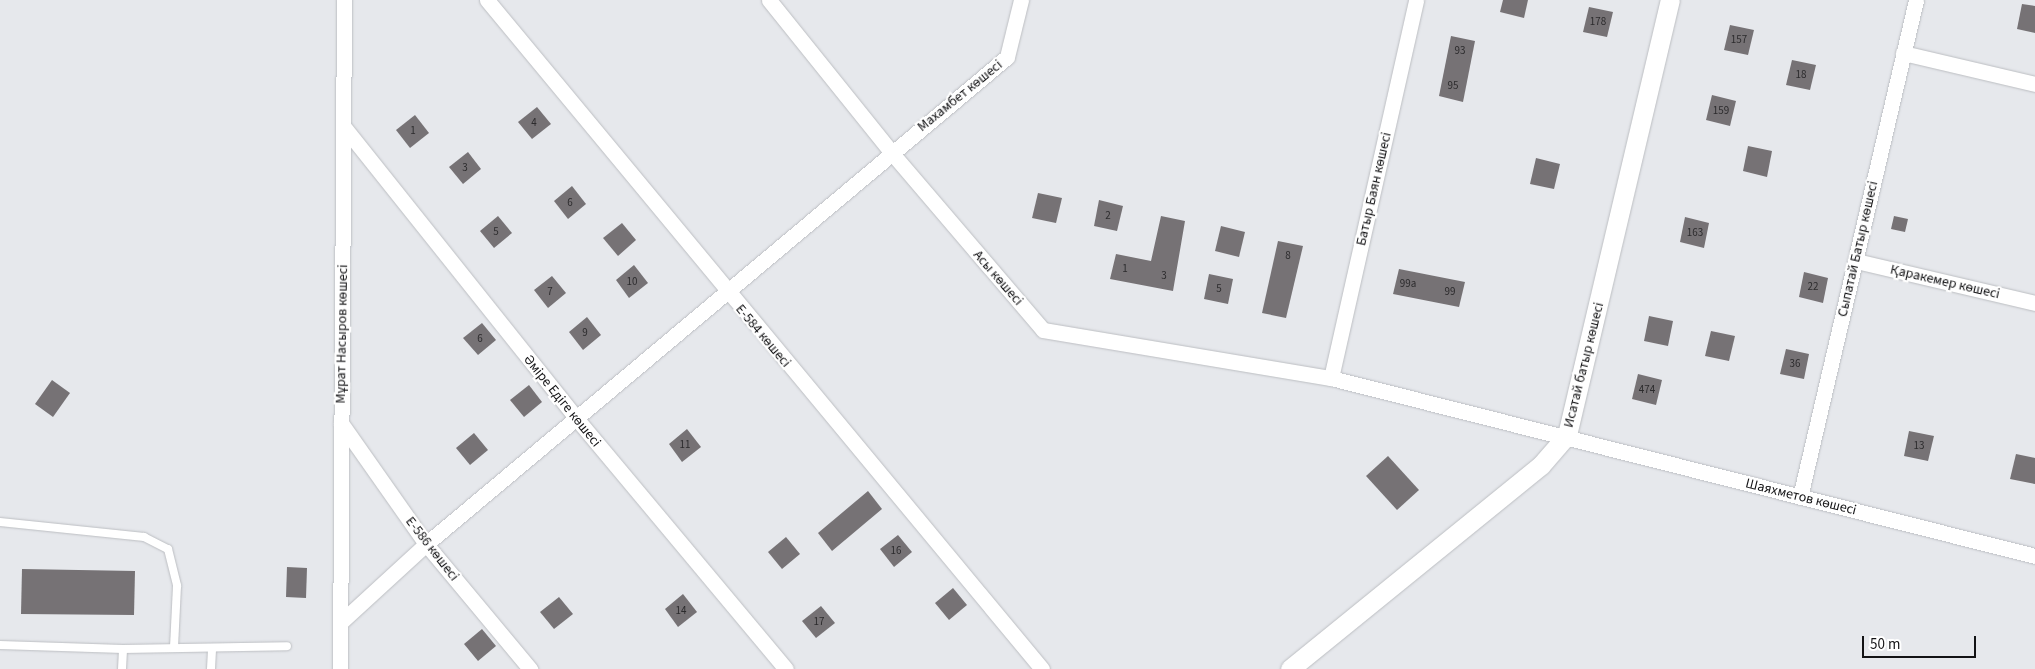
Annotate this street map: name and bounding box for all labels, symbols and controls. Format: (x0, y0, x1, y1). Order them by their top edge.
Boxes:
house number: 178 (1590, 15, 1606, 29)
house number: 157 (1731, 33, 1747, 47)
house number: 93 (1455, 44, 1465, 58)
street label: Махамбет көшесі (914, 57, 1006, 135)
house number: 18 (1796, 68, 1806, 82)
house number: 95 (1448, 79, 1458, 93)
house number: 159 (1713, 104, 1729, 118)
house number: 4 (531, 116, 537, 130)
house number: 1 (410, 124, 416, 138)
street label: Батыр Баян көшесі (1353, 131, 1395, 247)
house number: 3 (462, 161, 468, 175)
street label: Сыпатай Батыр көшесі (1834, 179, 1882, 319)
house number: 6 (567, 196, 573, 210)
house number: 2 (1105, 209, 1111, 223)
house number: 5 (493, 225, 499, 239)
house number: 163 (1687, 226, 1703, 240)
street label: Асы көшесі (969, 247, 1027, 309)
house number: 8 (1285, 249, 1291, 263)
street label: Қаракемер көшесі (1889, 261, 2001, 303)
house number: 1 (1122, 262, 1128, 276)
street label: Мұрат Насыров көшесі (332, 264, 352, 404)
house number: 3 (1161, 269, 1167, 283)
house number: 10 (627, 275, 637, 289)
house number: 99а (1400, 277, 1416, 291)
house number: 22 (1808, 280, 1818, 294)
house number: 5 (1216, 282, 1222, 296)
house number: 7 (547, 285, 553, 299)
house number: 99 (1445, 285, 1455, 299)
street label: Е-584 көшесі (732, 301, 794, 371)
street label: Исатай батыр көшесі (1560, 301, 1608, 429)
house number: 9 (582, 326, 588, 340)
house number: 6 (477, 332, 483, 346)
street label: Әміре Едіге көшесі (520, 352, 604, 450)
house number: 36 (1790, 357, 1800, 371)
house number: 474 (1639, 383, 1655, 397)
house number: 11 (680, 438, 690, 452)
house number: 13 (1914, 439, 1924, 453)
street label: Шаяхметов көшесі (1744, 475, 1858, 519)
street label: Е-586 көшесі (402, 514, 462, 584)
house number: 16 (891, 544, 901, 558)
house number: 14 (676, 604, 686, 618)
house number: 17 (814, 615, 824, 629)
scale bar (1865, 626, 1979, 658)
text: 50 m (1870, 634, 1900, 655)

